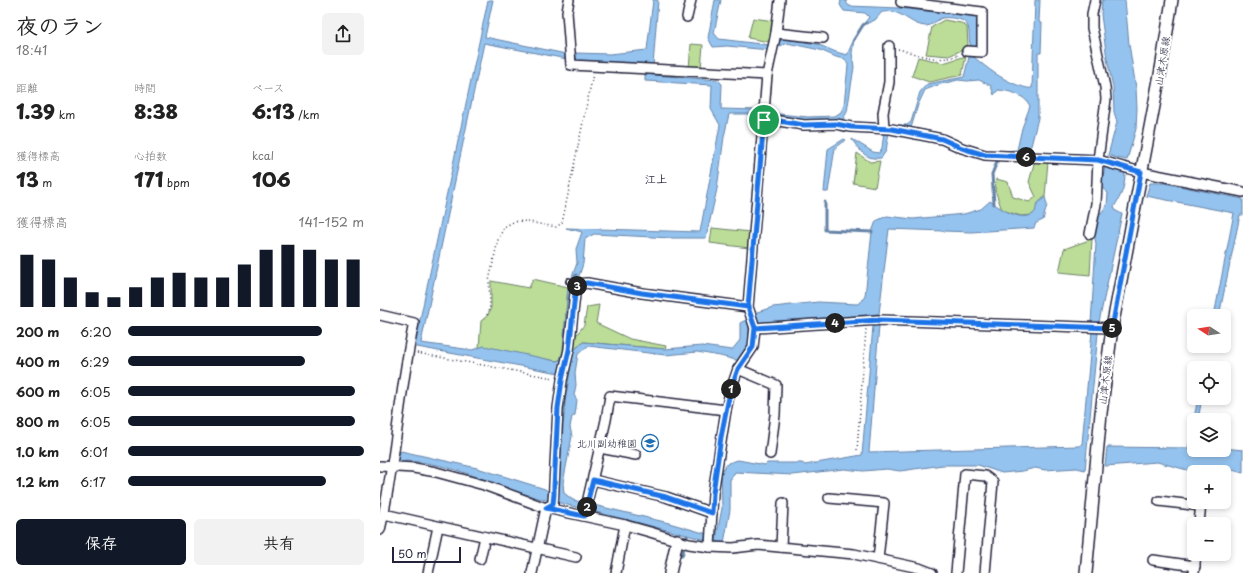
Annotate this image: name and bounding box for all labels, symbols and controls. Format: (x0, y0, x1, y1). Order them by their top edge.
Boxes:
text: 夜のラン (16, 8, 104, 41)
button: share (322, 13, 364, 55)
street label: 山津木原線 (1150, 35, 1173, 87)
text: 18:41 (16, 40, 47, 59)
text: 距離 (16, 79, 38, 96)
text: 時間 (134, 79, 156, 96)
text: ペース (252, 79, 284, 96)
text: 1.39 (16, 96, 55, 126)
text: 8:38 (134, 96, 178, 126)
text: 6:13 (252, 96, 295, 126)
pin (747, 103, 781, 137)
text: km (55, 106, 75, 123)
text: /km (295, 106, 319, 123)
icon: arrive (753, 109, 775, 131)
text: 獲得標高 (16, 147, 60, 164)
text: 心拍数 (134, 147, 167, 164)
text: kcal (252, 147, 274, 164)
pin: 6 (1016, 147, 1036, 167)
text: 6 (1022, 148, 1030, 165)
text: 13 (16, 164, 39, 194)
text: 171 (134, 164, 163, 194)
text: 106 (252, 164, 291, 194)
district label: 江上 (645, 170, 667, 187)
text: m (39, 174, 52, 191)
text: bpm (163, 174, 190, 191)
text: 獲得標高 (16, 212, 68, 231)
text: 141–152 m (299, 212, 364, 231)
pin: 3 (567, 276, 587, 296)
text: 3 (573, 277, 581, 294)
north arrow (1187, 309, 1231, 353)
map controls (1187, 309, 1231, 561)
pin: 4 (825, 313, 845, 333)
text: 4 (831, 314, 839, 331)
pin: 5 (1102, 318, 1122, 338)
text: 5 (1108, 319, 1116, 336)
text: 200 m (16, 322, 60, 341)
text: 6:20 (80, 322, 111, 341)
text: 400 m (16, 352, 60, 371)
text: 6:29 (80, 352, 109, 371)
street label: 山津木原線 (1094, 354, 1115, 406)
button: locate (1187, 361, 1231, 405)
pin: 1 (721, 379, 741, 399)
text: 1 (728, 380, 734, 397)
text: 600 m (16, 382, 60, 401)
text: 6:05 (80, 382, 111, 401)
text: 800 m (16, 412, 59, 431)
text: 6:05 (80, 412, 111, 431)
button: layers (1187, 413, 1231, 457)
school or university icon: 北川副幼稚園 (640, 433, 660, 453)
place label: 北川副幼稚園 (577, 435, 637, 450)
text: 1.0 km (16, 442, 59, 461)
text: 6:01 (80, 442, 108, 461)
button: + (1187, 465, 1231, 509)
text: 1.2 km (16, 472, 59, 491)
text: 6:17 (80, 472, 106, 491)
pin: 2 (577, 497, 597, 517)
text: 2 (583, 498, 591, 515)
button: − (1187, 517, 1231, 561)
button: 保存 (16, 519, 186, 565)
button: 共有 (194, 519, 364, 565)
scale bar (392, 545, 461, 564)
text: 50 m (398, 545, 427, 562)

